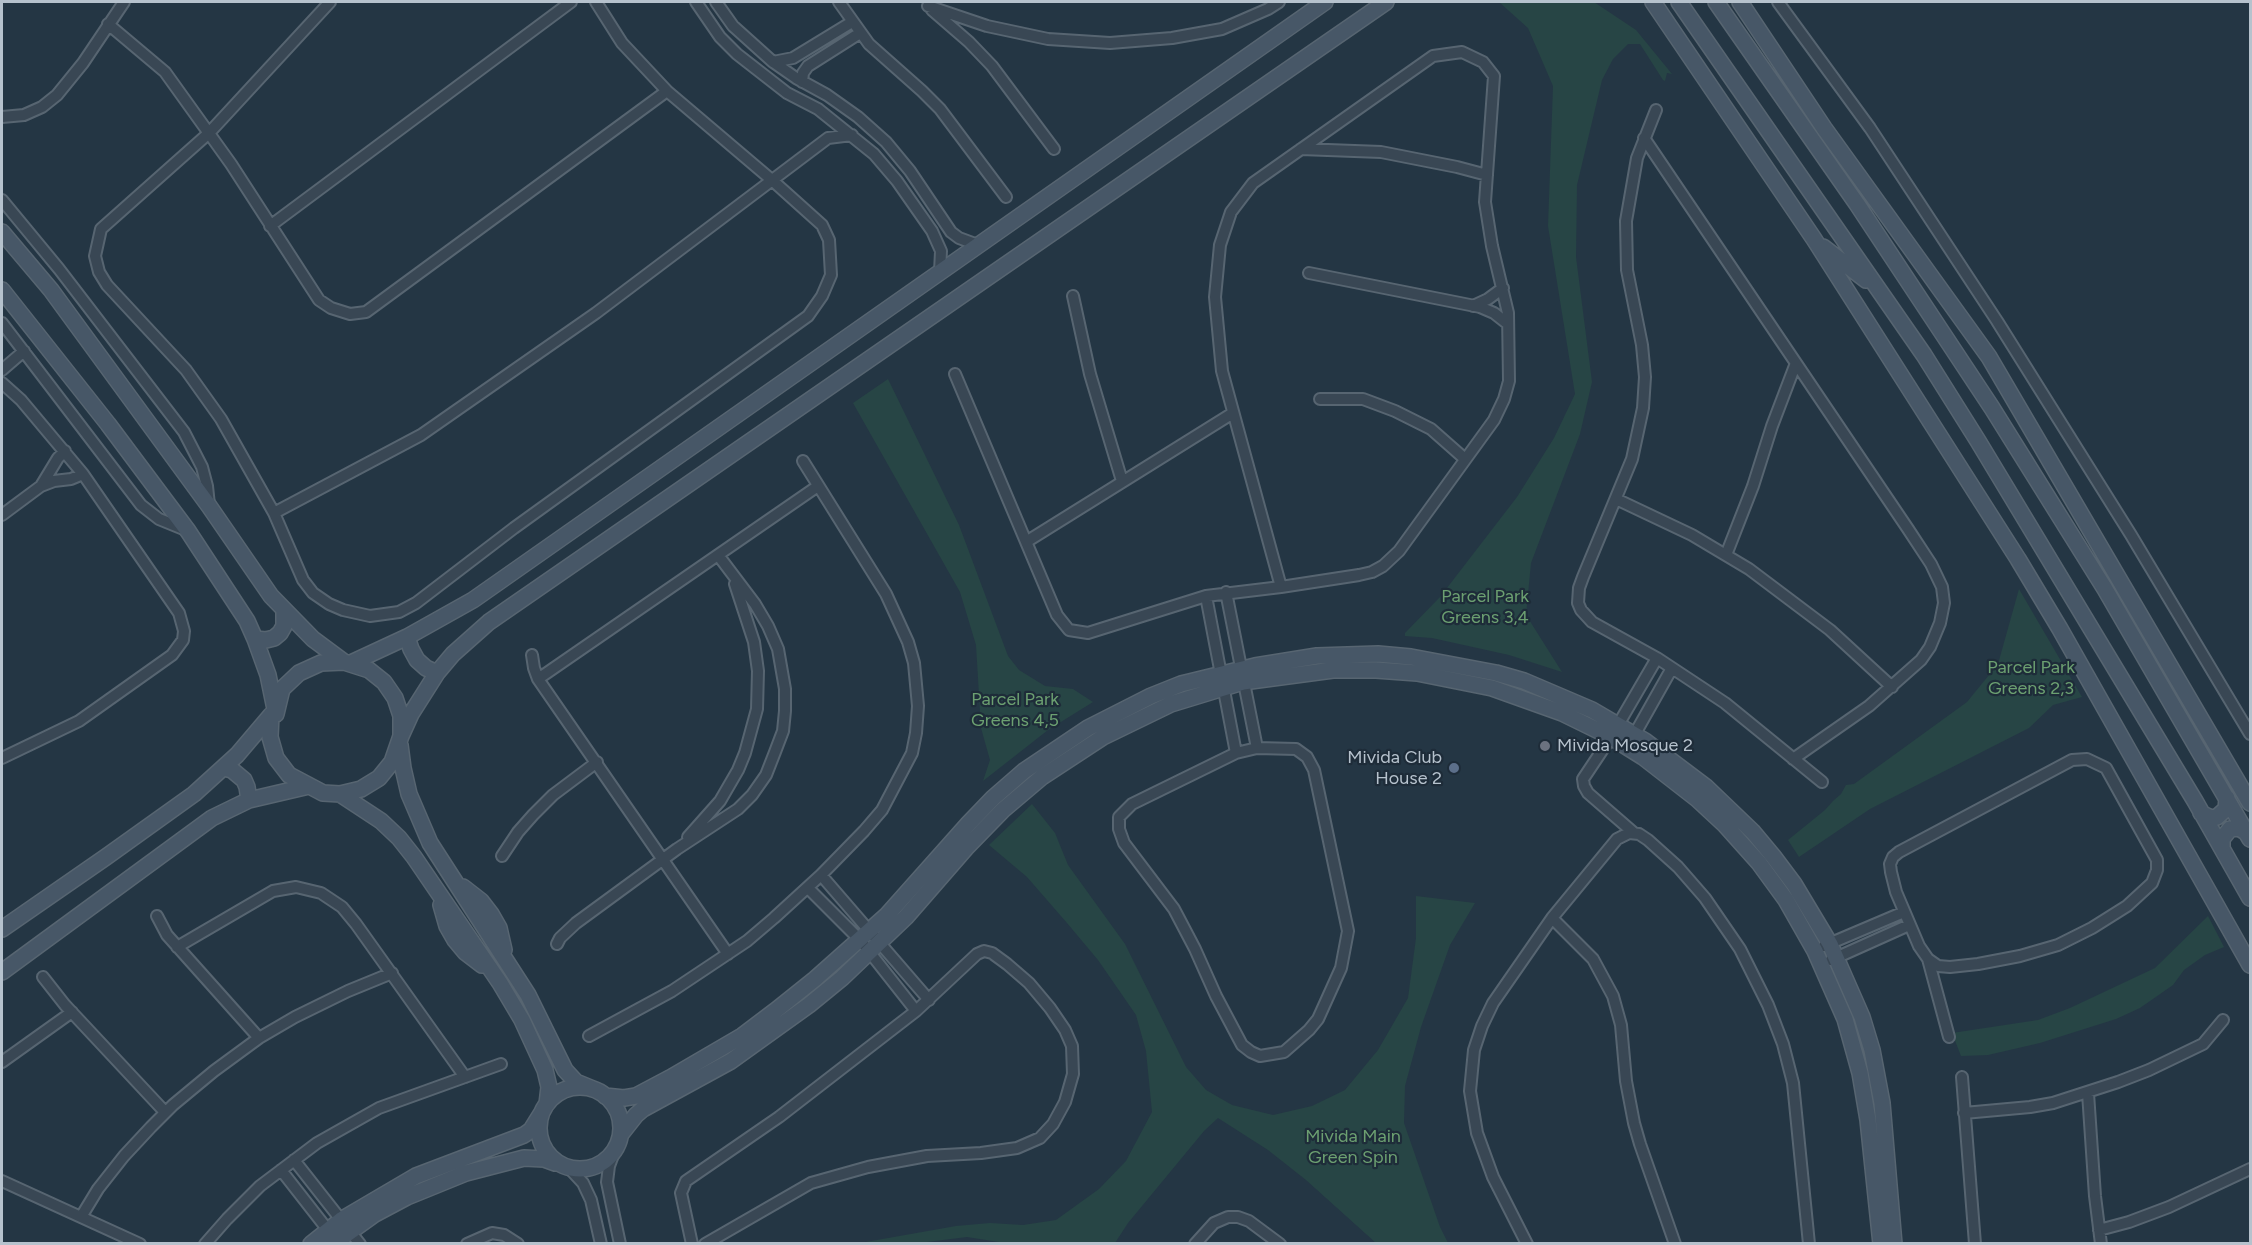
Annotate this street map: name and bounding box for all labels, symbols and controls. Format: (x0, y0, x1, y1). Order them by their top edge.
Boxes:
park label: Parcel Park Greens 3,4 (1441, 586, 1529, 628)
park label: Parcel Park Greens 2,3 (1987, 657, 2075, 700)
park label: Parcel Park Greens 4,5 (971, 689, 1059, 732)
place label: Mivida Mosque 2 (1557, 735, 1693, 757)
marker: Mivida Mosque 2 (1538, 739, 1552, 753)
place label: Mivida Club House 2 (1347, 747, 1442, 789)
marker: Mivida Club House 2 (1447, 761, 1461, 775)
park label: Mivida Main Green Spin (1305, 1126, 1401, 1168)

